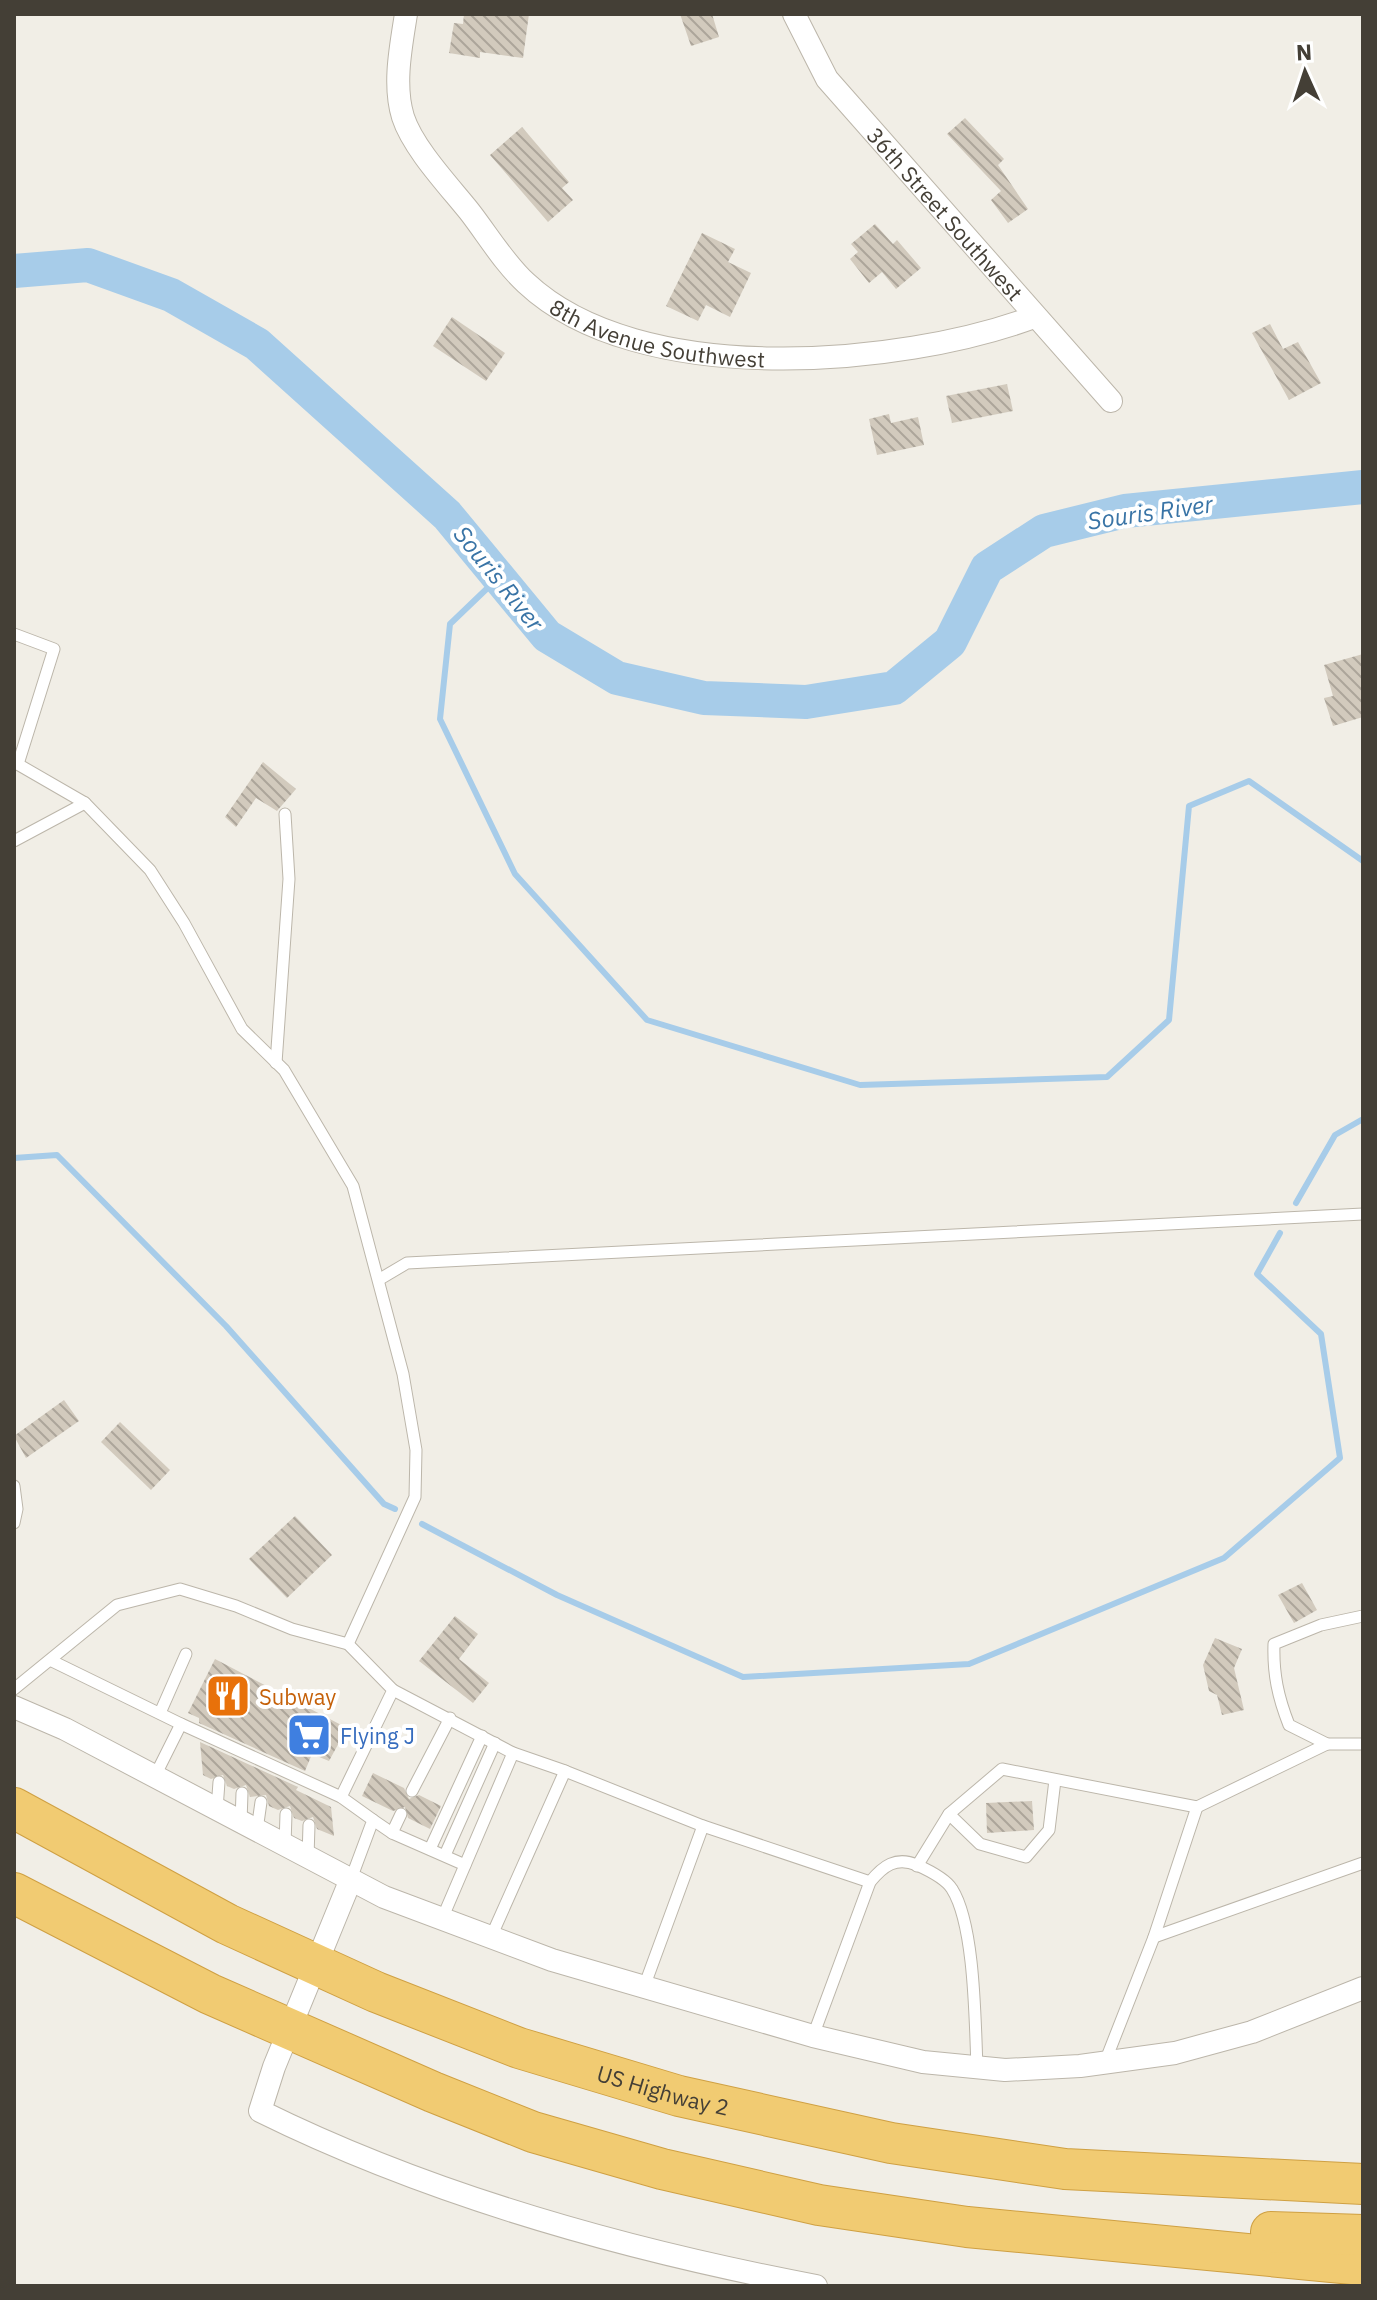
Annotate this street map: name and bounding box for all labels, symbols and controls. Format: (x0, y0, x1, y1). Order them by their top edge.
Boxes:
north arrow (1265, 32, 1345, 112)
text: N (1295, 37, 1313, 66)
street label: 36th Street Southwest (861, 120, 1030, 306)
street label: 8th Avenue Southwest (544, 291, 765, 373)
water label: Souris River (1085, 487, 1216, 537)
water label: Souris River (447, 519, 552, 638)
restaurant icon: Subway (204, 1672, 252, 1720)
place label: Subway (259, 1682, 336, 1711)
supermarket icon: Flying J (285, 1711, 333, 1759)
place label: Flying J (340, 1721, 415, 1750)
street label: US Highway 2 (594, 2058, 732, 2121)

